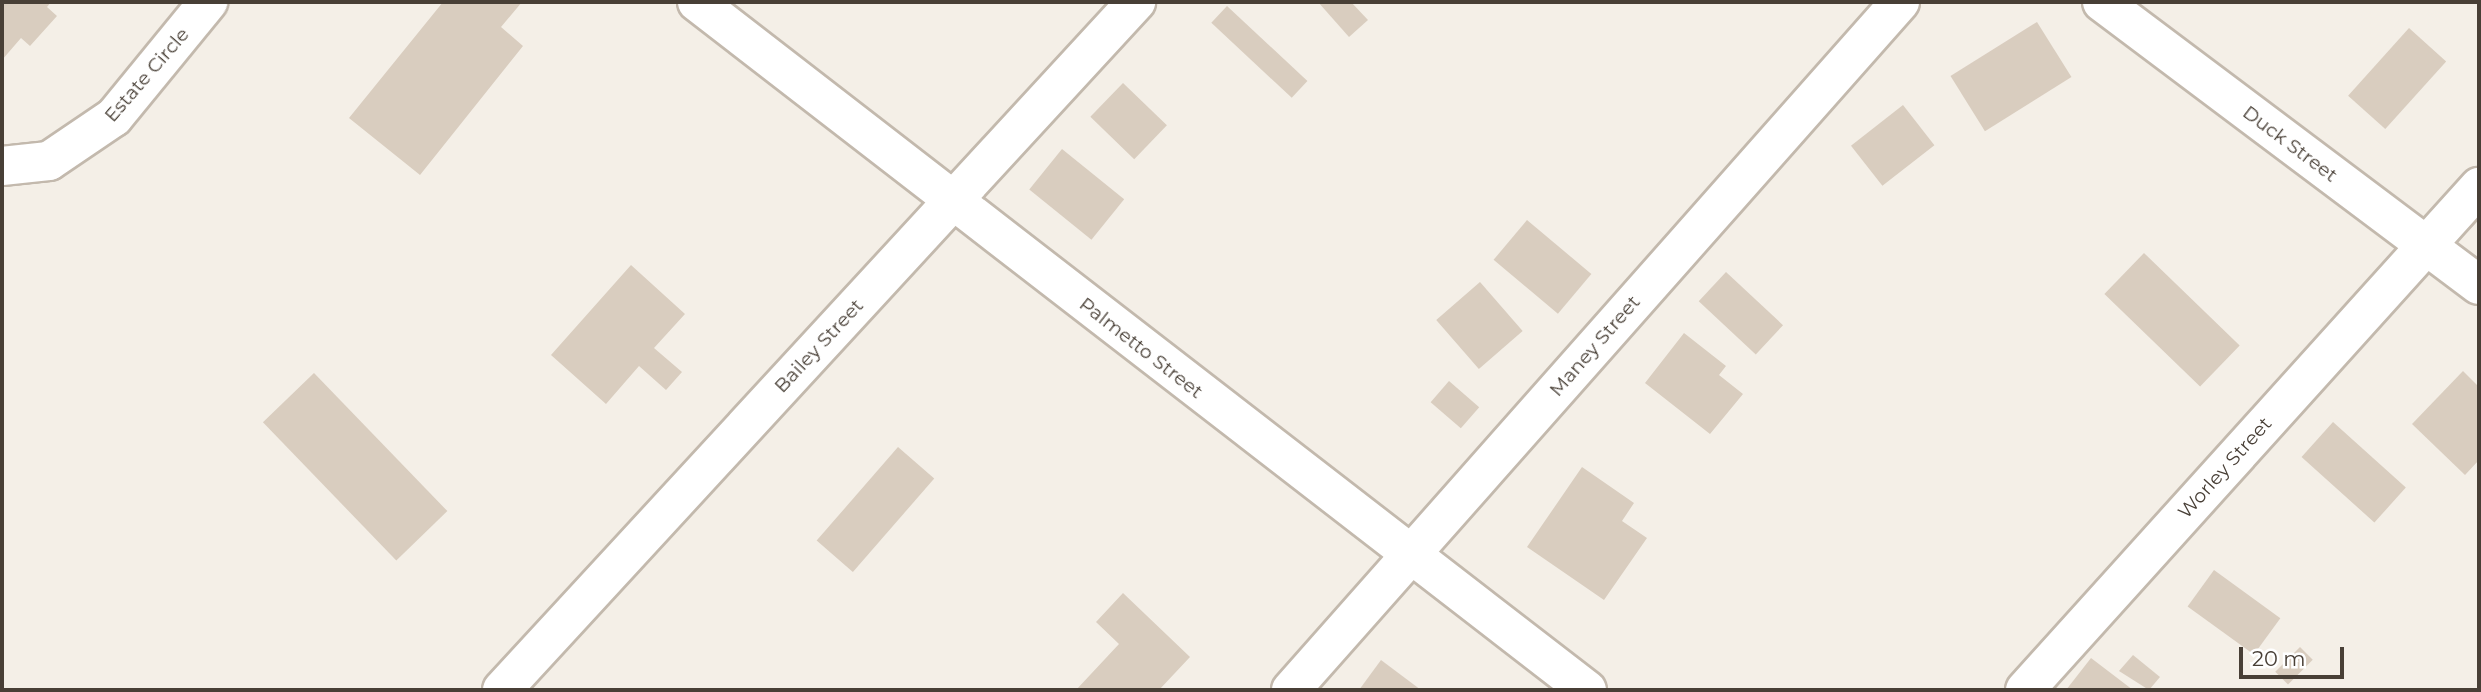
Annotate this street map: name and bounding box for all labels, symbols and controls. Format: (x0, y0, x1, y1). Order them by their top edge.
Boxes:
street label: Estate Circle (100, 23, 194, 127)
street label: Duck Street (2238, 101, 2342, 187)
street label: Maney Street (1545, 291, 1645, 401)
street label: Palmetto Street (1075, 293, 1207, 403)
street label: Bailey Street (770, 294, 868, 398)
street label: Worley Street (2173, 413, 2277, 523)
scale bar (2243, 632, 2348, 676)
text: 20 m (2252, 646, 2306, 671)

